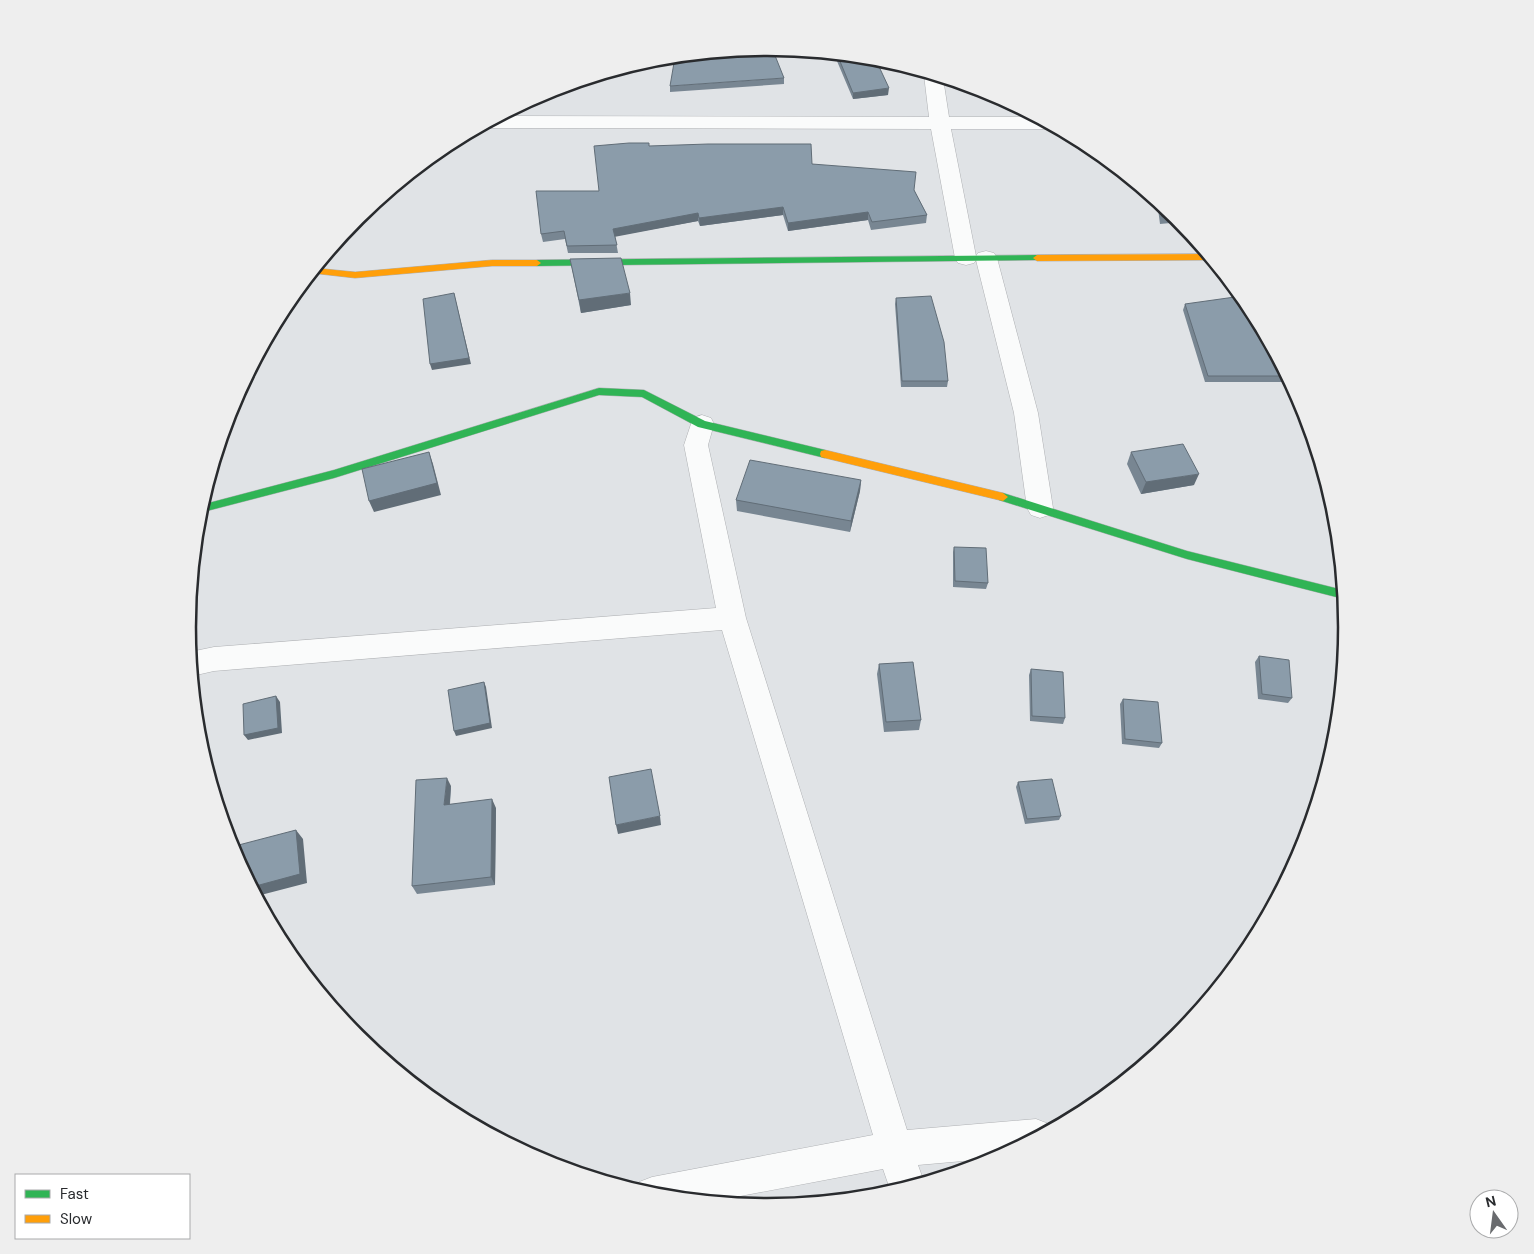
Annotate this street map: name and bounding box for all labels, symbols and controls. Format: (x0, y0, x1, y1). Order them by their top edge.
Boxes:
legend (15, 1174, 190, 1239)
text: Fast (60, 1184, 89, 1204)
north arrow (1469, 1189, 1519, 1239)
text: N (1484, 1191, 1498, 1211)
text: Slow (60, 1209, 93, 1229)

